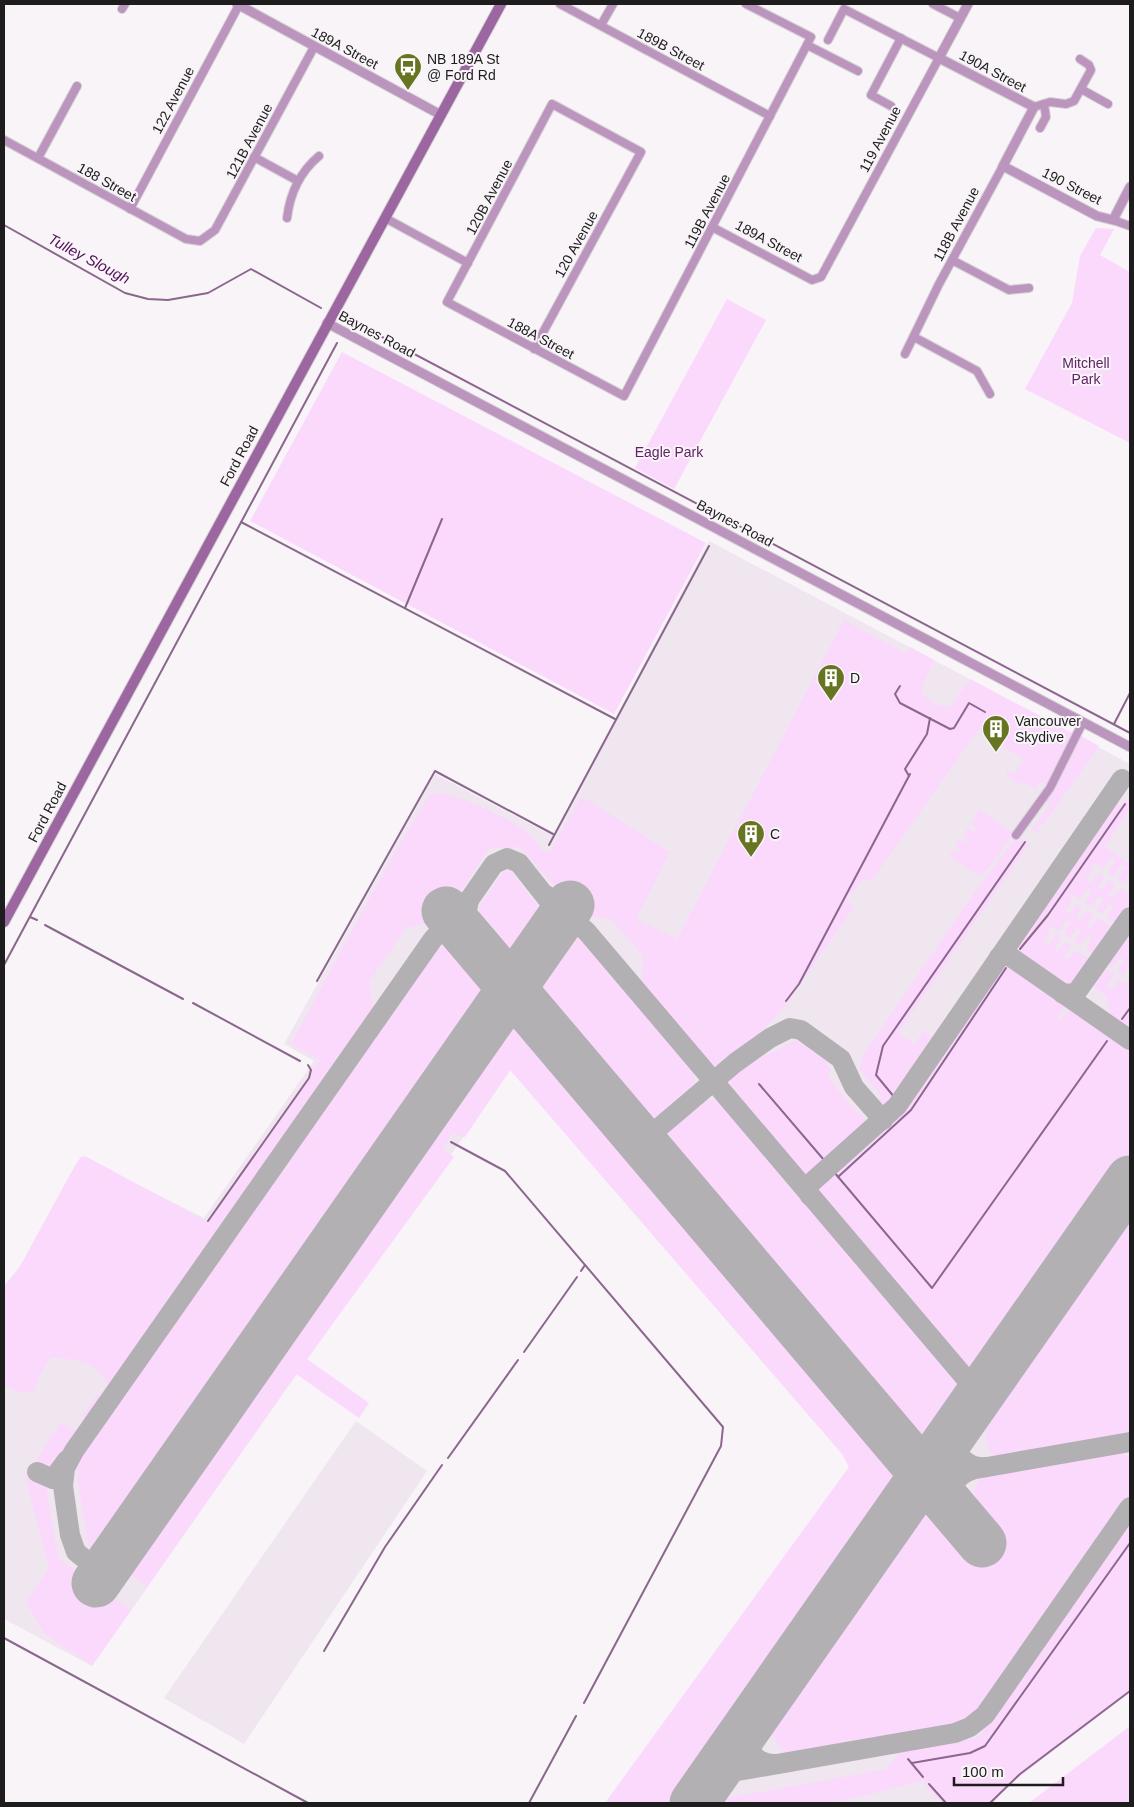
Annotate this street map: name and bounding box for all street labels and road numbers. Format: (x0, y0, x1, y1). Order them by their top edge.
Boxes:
street label: 189A Street (309, 24, 381, 72)
street label: 189B Street (635, 25, 707, 73)
street label: 190A Street (957, 47, 1029, 95)
street label: 122 Avenue (149, 64, 197, 136)
street label: 121B Avenue (222, 100, 276, 181)
street label: 119 Avenue (856, 103, 904, 175)
street label: 120B Avenue (462, 156, 516, 237)
street label: 188 Street (75, 159, 139, 205)
street label: 190 Street (1040, 164, 1105, 208)
street label: 119B Avenue (681, 171, 733, 251)
street label: 118B Avenue (930, 184, 982, 264)
street label: 120 Avenue (551, 208, 601, 280)
street label: 189A Street (733, 217, 805, 265)
street label: Baynes Road (336, 307, 418, 361)
street label: 188A Street (505, 314, 577, 362)
street label: Ford Road (216, 423, 262, 489)
street label: Baynes Road (694, 496, 776, 550)
street label: Ford Road (24, 779, 70, 845)

